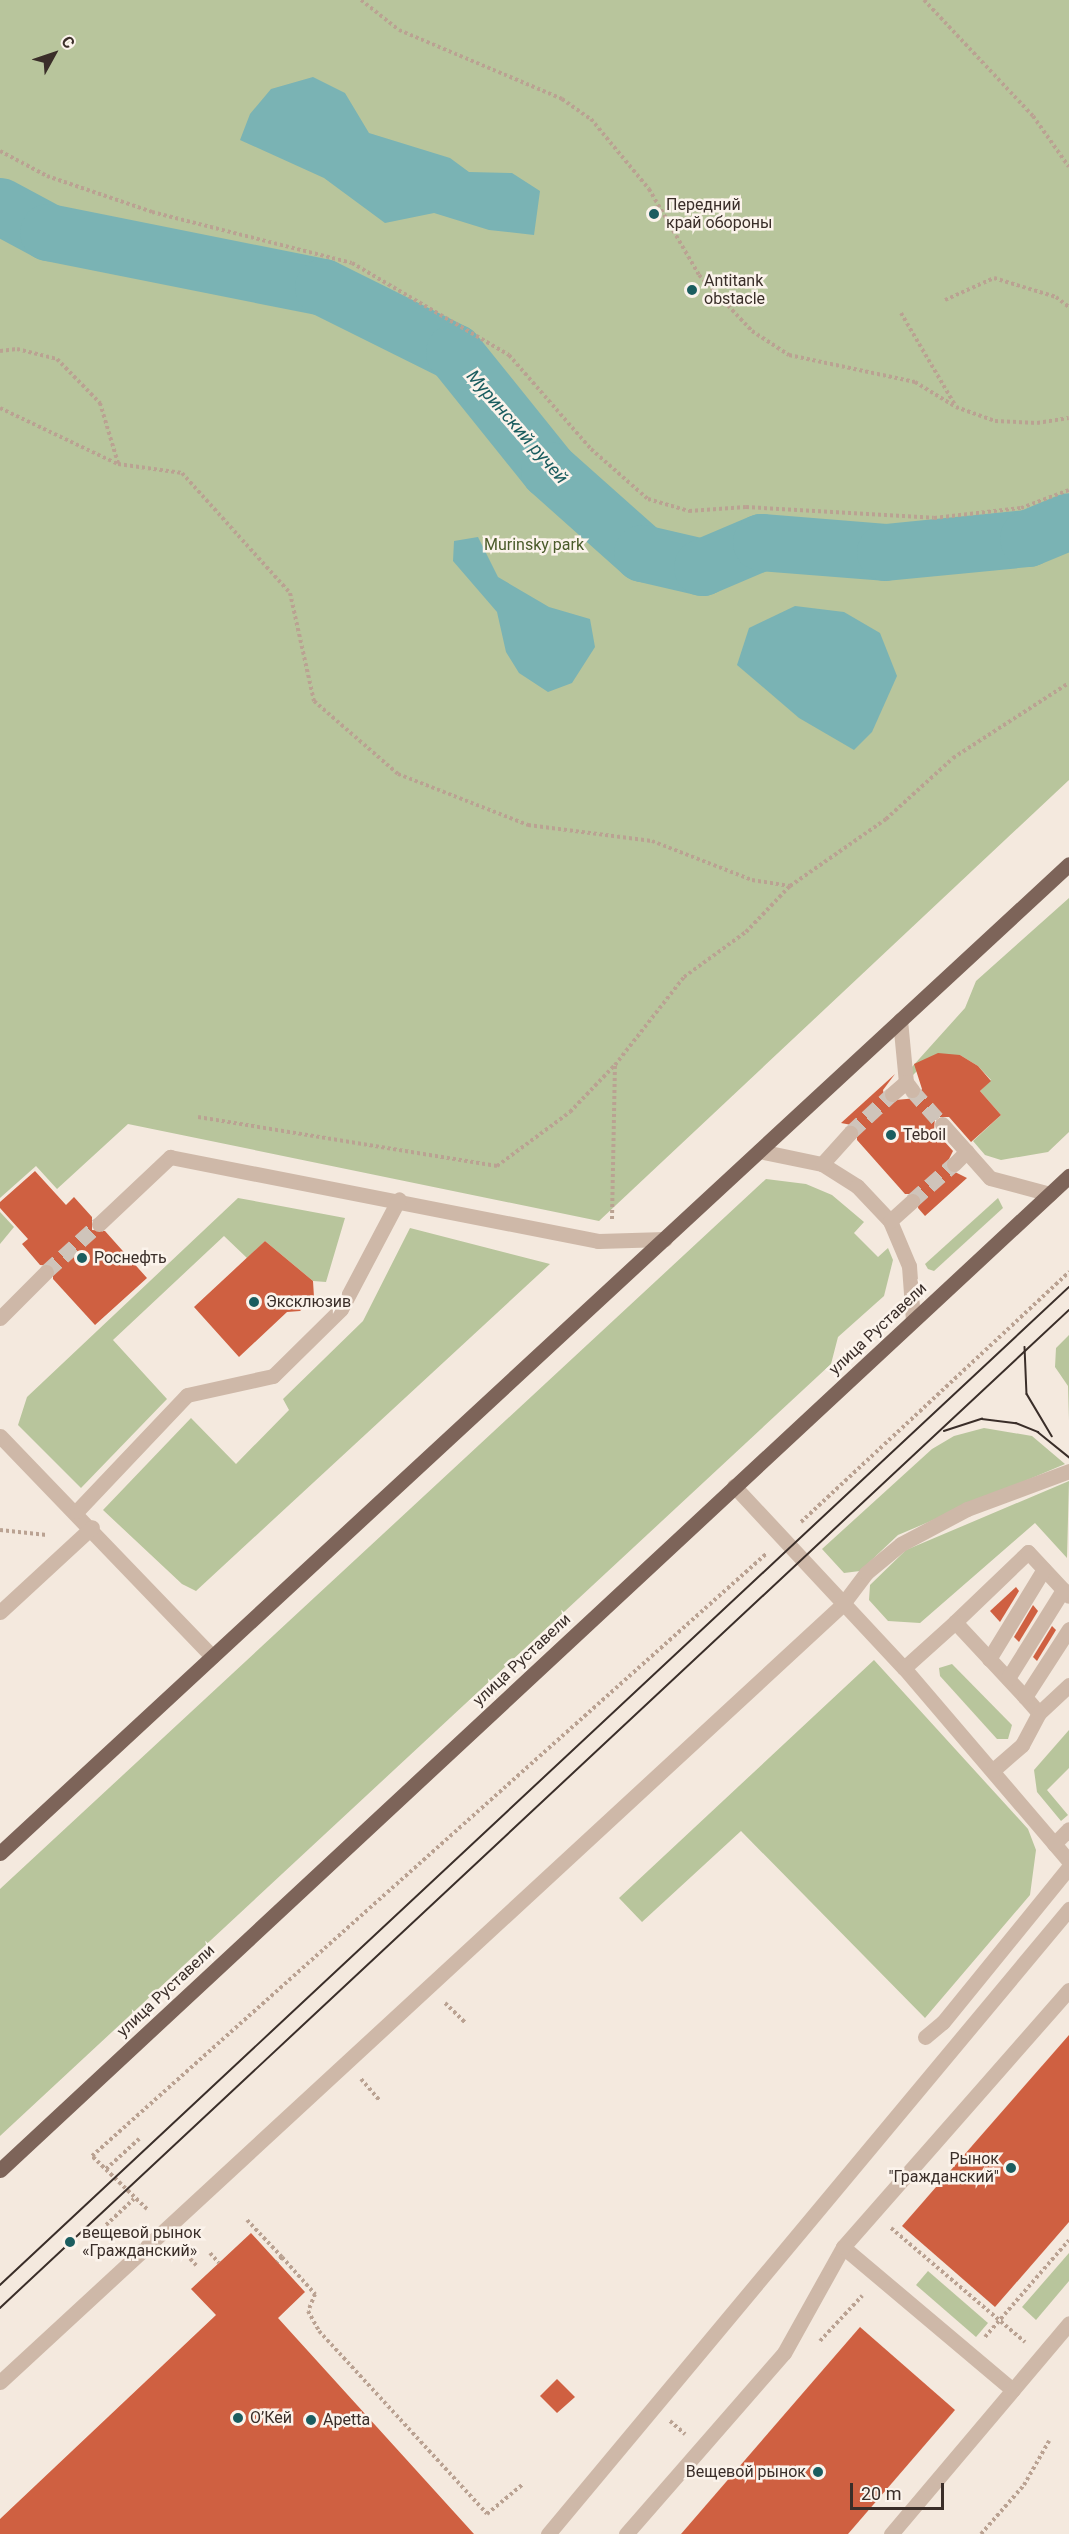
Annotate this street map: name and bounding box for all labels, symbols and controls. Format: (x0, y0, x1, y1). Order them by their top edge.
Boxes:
north arrow (24, 24, 84, 84)
text: С (58, 32, 79, 52)
place label: Передний край обороны (666, 195, 772, 233)
marker: Передний край обороны (647, 207, 661, 221)
place label: Antitank obstacle (704, 271, 765, 309)
marker: Antitank obstacle (685, 283, 699, 297)
water label: Муринский ручей (462, 366, 572, 488)
park label: Murinsky park (484, 535, 584, 555)
place label: Teboil (903, 1125, 946, 1145)
marker: Teboil (884, 1128, 898, 1142)
place label: Роснефть (94, 1248, 167, 1268)
marker: Роснефть (75, 1251, 89, 1265)
street label: улица Руставели (825, 1279, 931, 1379)
place label: Эксклюзив (266, 1292, 351, 1312)
marker: Эксклюзив (247, 1295, 261, 1309)
street label: улица Руставели (469, 1610, 575, 1710)
street label: улица Руставели (113, 1941, 219, 2041)
place label: Рынок "Гражданский" (888, 2149, 999, 2187)
marker: Рынок "Гражданский" (1004, 2161, 1018, 2175)
place label: вещевой рынок «Гражданский» (82, 2223, 201, 2261)
marker: вещевой рынок «Гражданский» (63, 2235, 77, 2249)
place label: О’Кей (250, 2408, 292, 2428)
place label: Apetta (323, 2410, 370, 2430)
marker: О’Кей (231, 2411, 245, 2425)
marker: Apetta (304, 2413, 318, 2427)
place label: Вещевой рынок (686, 2462, 806, 2482)
marker: Вещевой рынок (811, 2465, 825, 2479)
scale bar (853, 2471, 948, 2509)
text: 20 m (861, 2483, 901, 2504)

